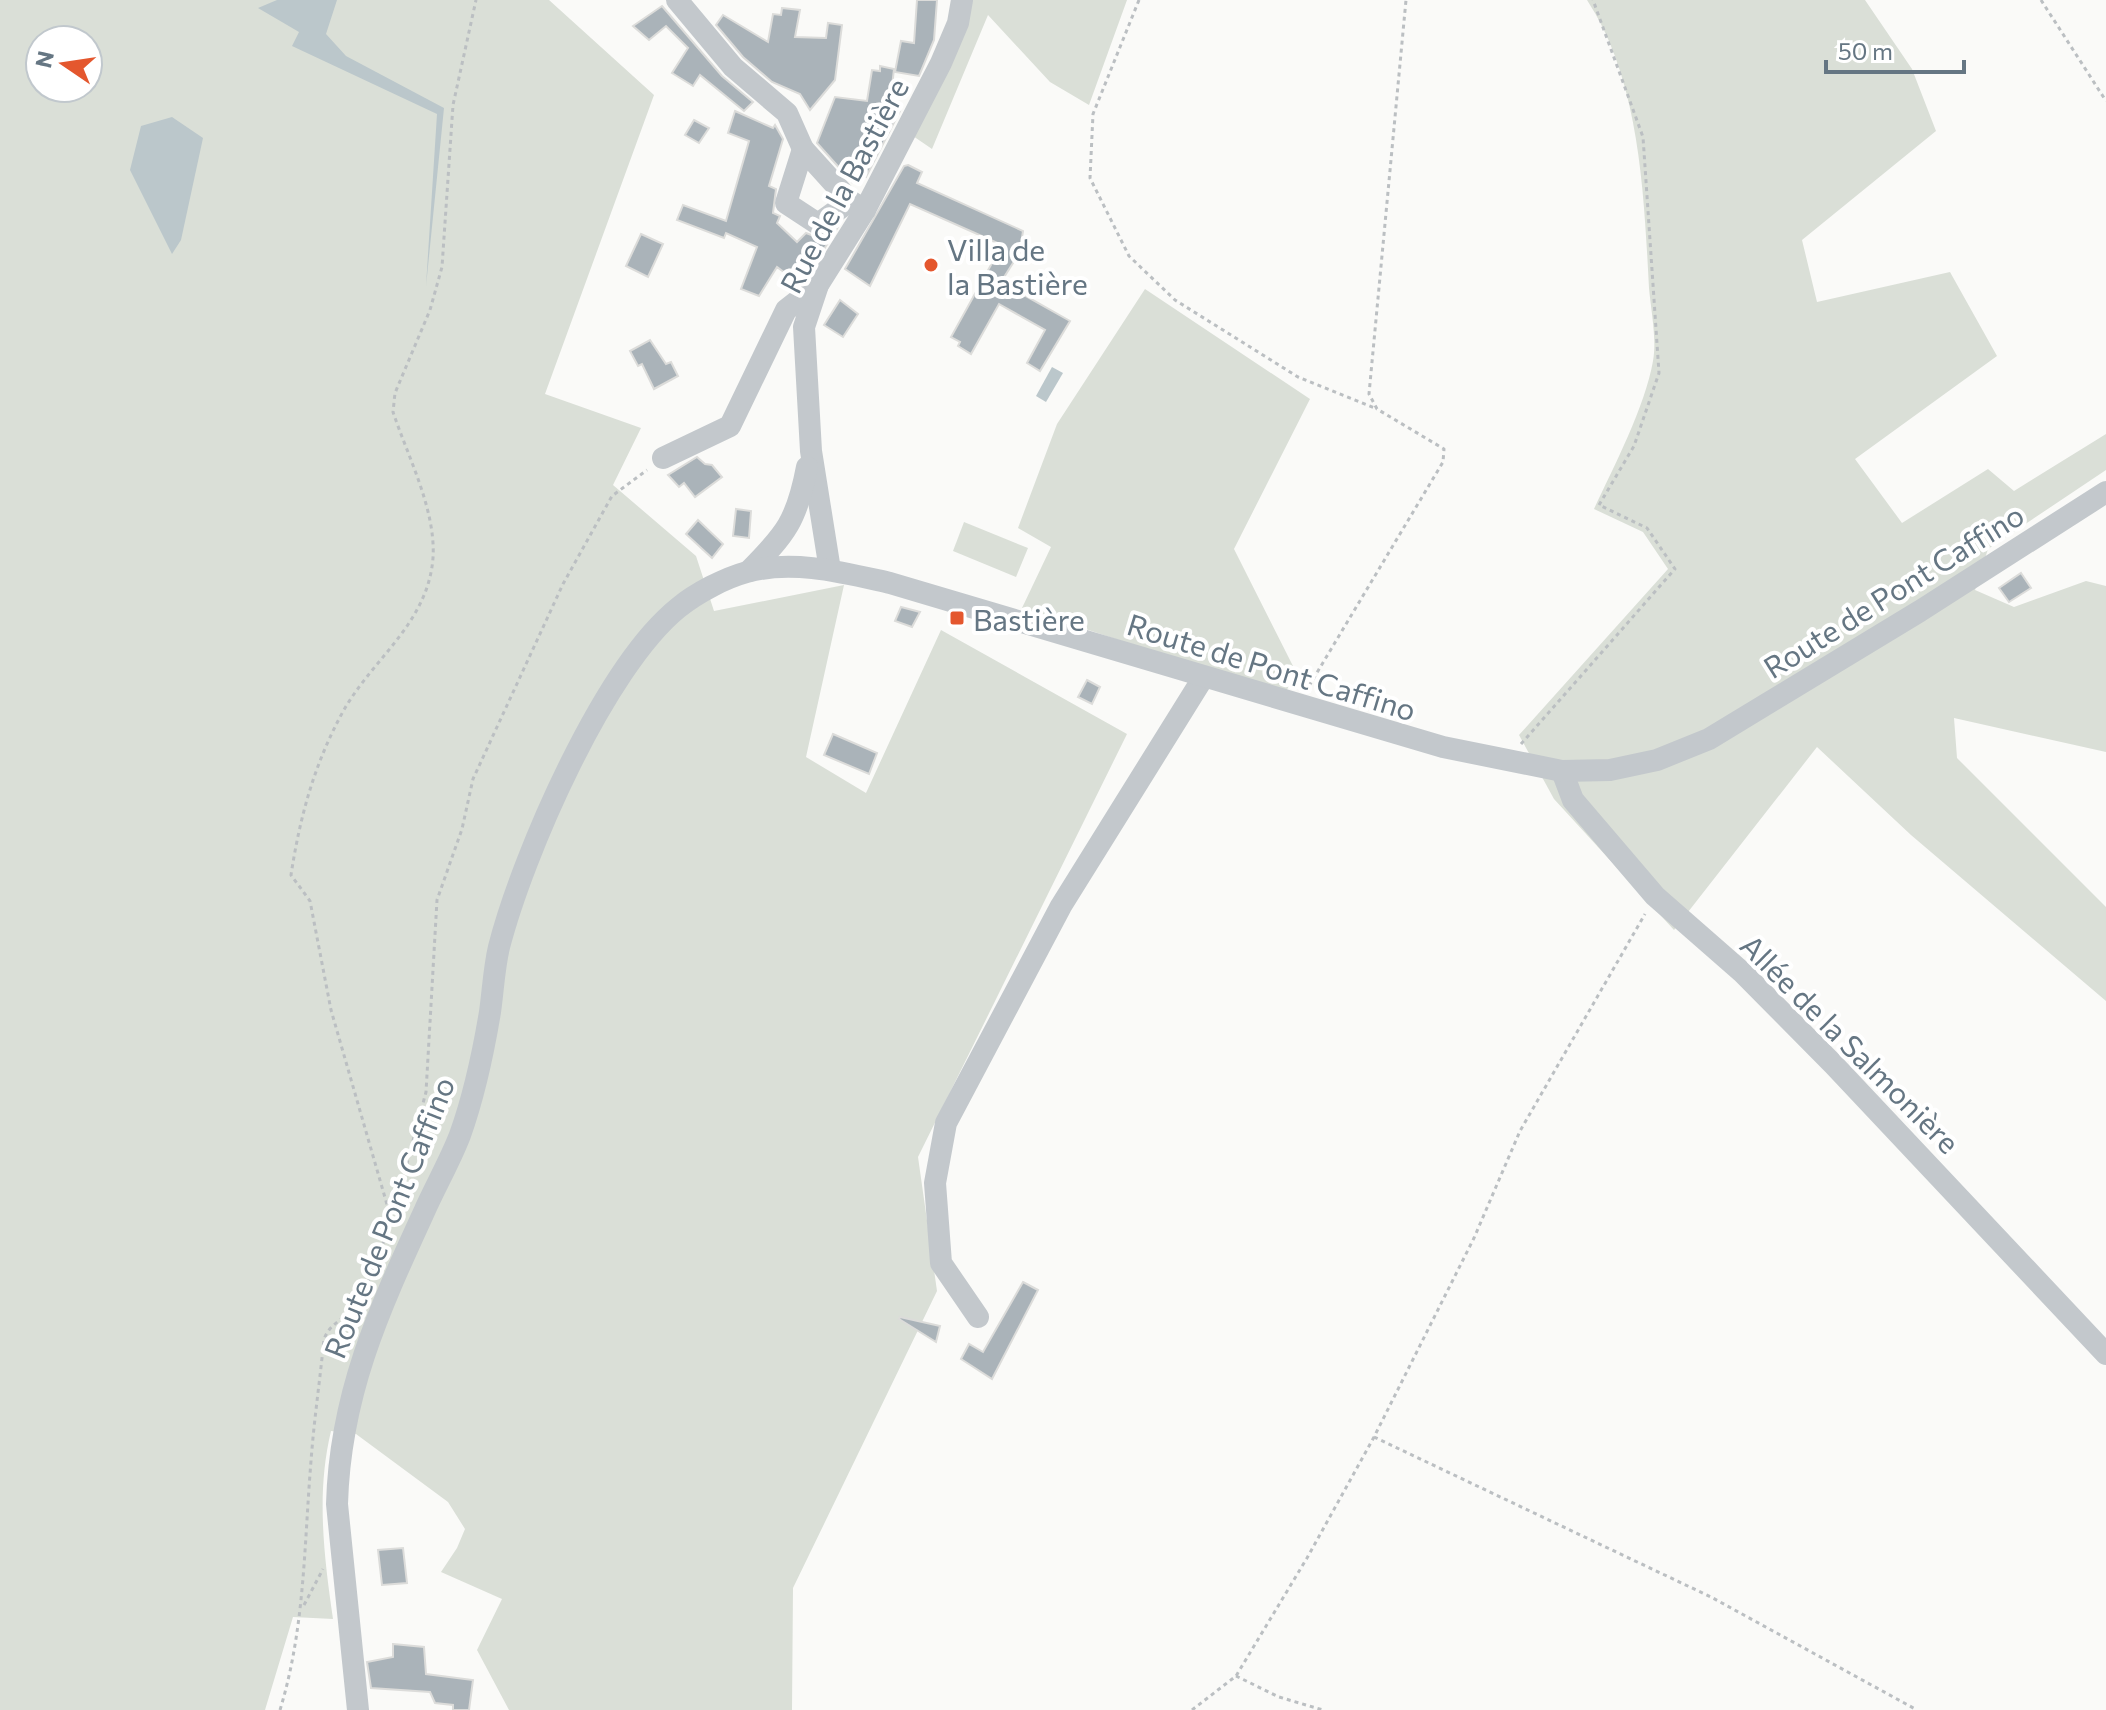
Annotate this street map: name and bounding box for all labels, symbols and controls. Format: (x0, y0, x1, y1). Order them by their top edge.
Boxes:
north arrow (24, 24, 104, 104)
scale bar (1826, 24, 1964, 74)
text: 50 m (1838, 36, 1893, 65)
text: N (29, 48, 59, 70)
street label: Rue de la Bastière (771, 71, 915, 299)
place label: Villa de la Bastière (947, 230, 1088, 301)
marker: Villa de la Bastière (922, 256, 940, 274)
street label: Route de Pont Caffino (1756, 495, 2030, 685)
place label: Bastière (973, 600, 1085, 637)
street label: Route de Pont Caffino (1123, 604, 1421, 728)
marker: Bastière (948, 609, 966, 627)
street label: Allée de la Salmonière (1734, 926, 1968, 1160)
street label: Route de Pont Caffino (315, 1071, 461, 1363)

